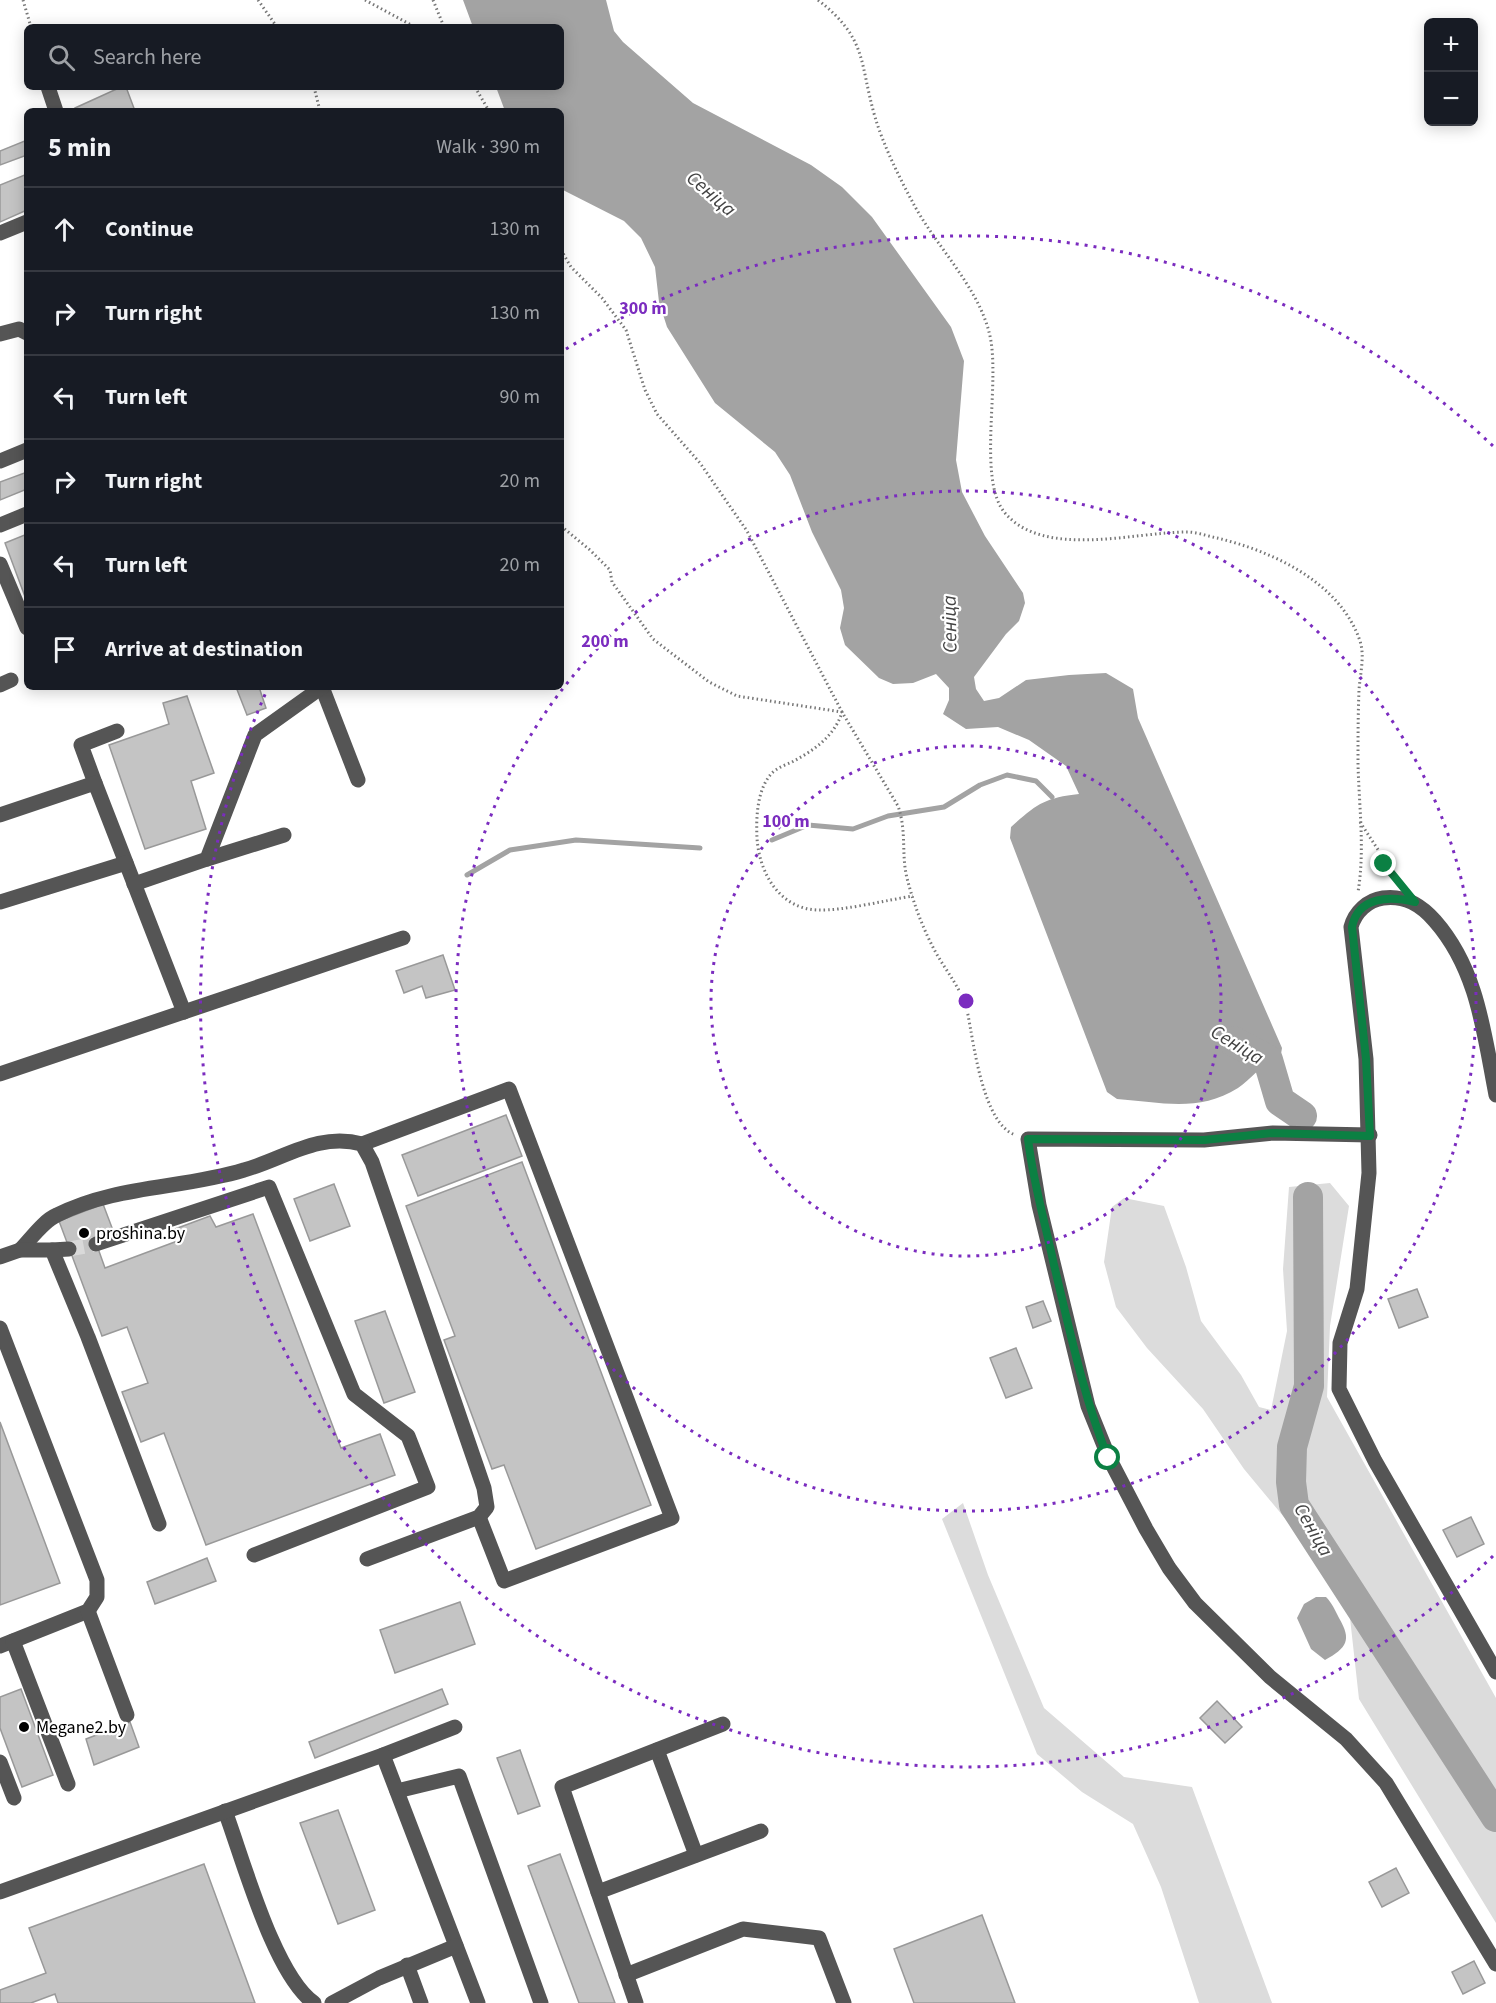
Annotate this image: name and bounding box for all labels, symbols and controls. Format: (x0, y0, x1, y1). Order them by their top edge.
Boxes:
map controls (1424, 18, 1478, 126)
button: + (1424, 18, 1478, 72)
search box (24, 24, 564, 90)
icon: search (45, 41, 78, 74)
text: Search here (93, 41, 201, 73)
button: − (1424, 72, 1478, 126)
text: 5 min (48, 129, 111, 166)
text: Walk · 390 m (436, 133, 540, 161)
water label: Сеніца (680, 165, 742, 224)
icon: ahead (48, 213, 81, 246)
text: Continue (105, 213, 194, 245)
text: 130 m (490, 215, 540, 243)
text: 300 m (619, 296, 667, 321)
icon: right (48, 297, 81, 330)
text: Turn right (105, 297, 202, 329)
text: 130 m (490, 299, 540, 327)
icon: left (48, 381, 81, 414)
text: Turn left (105, 381, 187, 413)
text: 90 m (500, 383, 540, 411)
icon: right (48, 465, 81, 498)
text: Turn right (105, 465, 202, 497)
text: 20 m (500, 467, 540, 495)
icon: left (48, 549, 81, 582)
text: Turn left (105, 549, 187, 581)
text: 20 m (500, 551, 540, 579)
water label: Сеніца (935, 595, 964, 653)
text: 200 m (581, 629, 629, 654)
icon: arrive (48, 633, 81, 666)
text: Arrive at destination (105, 633, 303, 665)
text: 100 m (762, 809, 810, 834)
route end (1370, 850, 1396, 876)
centre of rings (956, 991, 976, 1011)
water label: Сеніца (1205, 1018, 1269, 1072)
place label: proshina.by (96, 1221, 186, 1246)
marker: proshina.by (77, 1226, 91, 1240)
route start (1094, 1444, 1120, 1470)
water label: Сеніца (1286, 1498, 1340, 1562)
place label: Megane2.by (36, 1715, 127, 1740)
marker: Megane2.by (17, 1720, 31, 1734)

